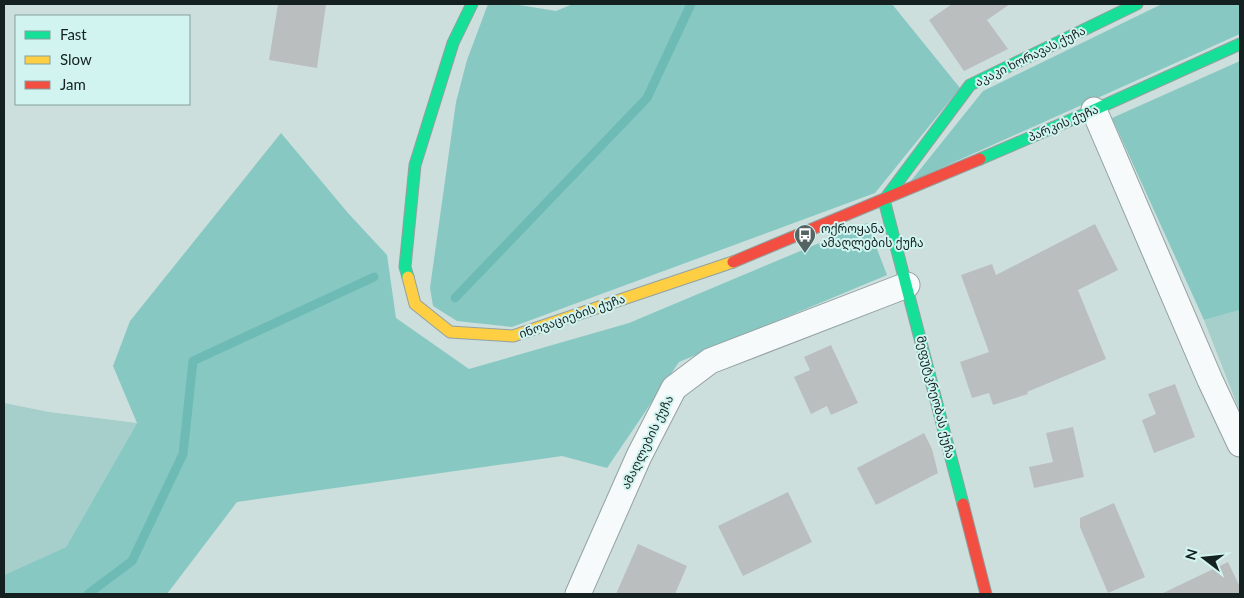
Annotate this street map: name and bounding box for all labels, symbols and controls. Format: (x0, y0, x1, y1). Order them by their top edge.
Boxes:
legend (15, 15, 190, 105)
street label: აკაკი ხორავას ქუჩა (972, 23, 1088, 89)
text: Fast (60, 25, 87, 43)
text: Slow (60, 50, 92, 68)
text: Jam (60, 75, 86, 93)
street label: პარკის ქუჩა (1025, 101, 1101, 145)
place label: ოქროყანა ამაღლების ქუჩა (821, 221, 924, 251)
bus stop icon: ოქროყანა ამაღლების ქუჩა (793, 223, 817, 254)
street label: ინოვაციების ქუჩა (517, 291, 627, 341)
street label: მეფუტკრეობას ქუჩა (913, 334, 959, 460)
street label: ამაღლების ქუჩა (618, 393, 677, 492)
north arrow (1179, 533, 1229, 583)
text: N (1181, 547, 1201, 562)

